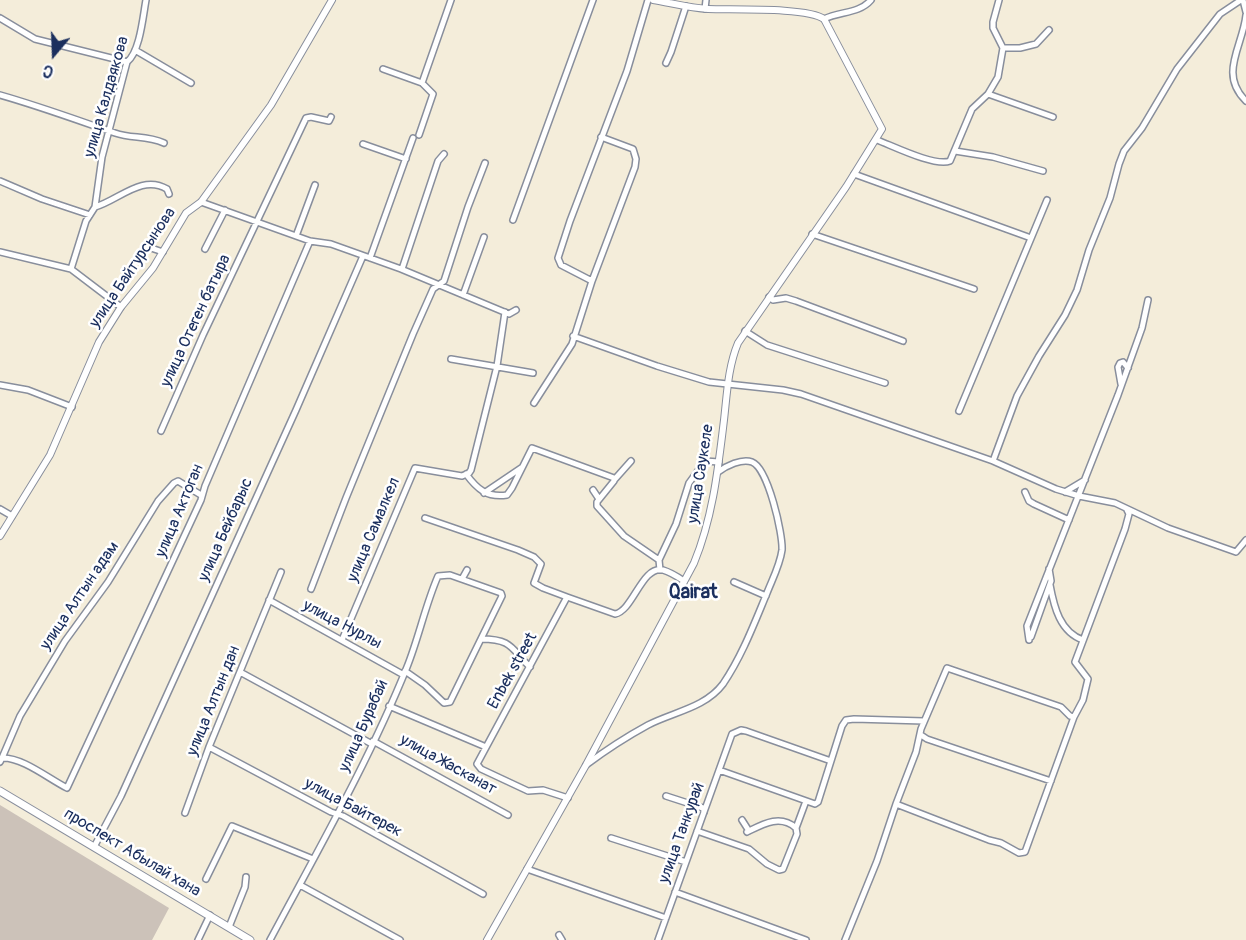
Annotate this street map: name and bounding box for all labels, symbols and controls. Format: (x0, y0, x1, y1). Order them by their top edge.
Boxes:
north arrow (24, 24, 84, 84)
street label: улица Калдаякова (81, 34, 133, 160)
text: С (40, 60, 56, 82)
street label: улица Байтурсынова (86, 204, 180, 332)
street label: улица Отеген батыра (157, 252, 235, 390)
street label: улица Саукеле (684, 423, 718, 525)
street label: улица Актоган (152, 461, 208, 561)
street label: улица Бейбарыс (195, 475, 257, 585)
street label: улица Самалкел (343, 475, 405, 585)
street label: улица Алтын адам (37, 538, 123, 654)
district label: Qairat (669, 581, 717, 605)
street label: улица Нурлы (299, 596, 385, 654)
street label: Enbek street (484, 629, 542, 713)
street label: улица Алтын дан (183, 643, 245, 759)
street label: улица Бурабай (335, 677, 393, 775)
street label: улица Жасканат (396, 731, 500, 799)
street label: улица Байтерек (301, 774, 405, 842)
street label: улица Танкурай (655, 780, 709, 886)
street label: проспект Абылай хана (60, 805, 204, 901)

